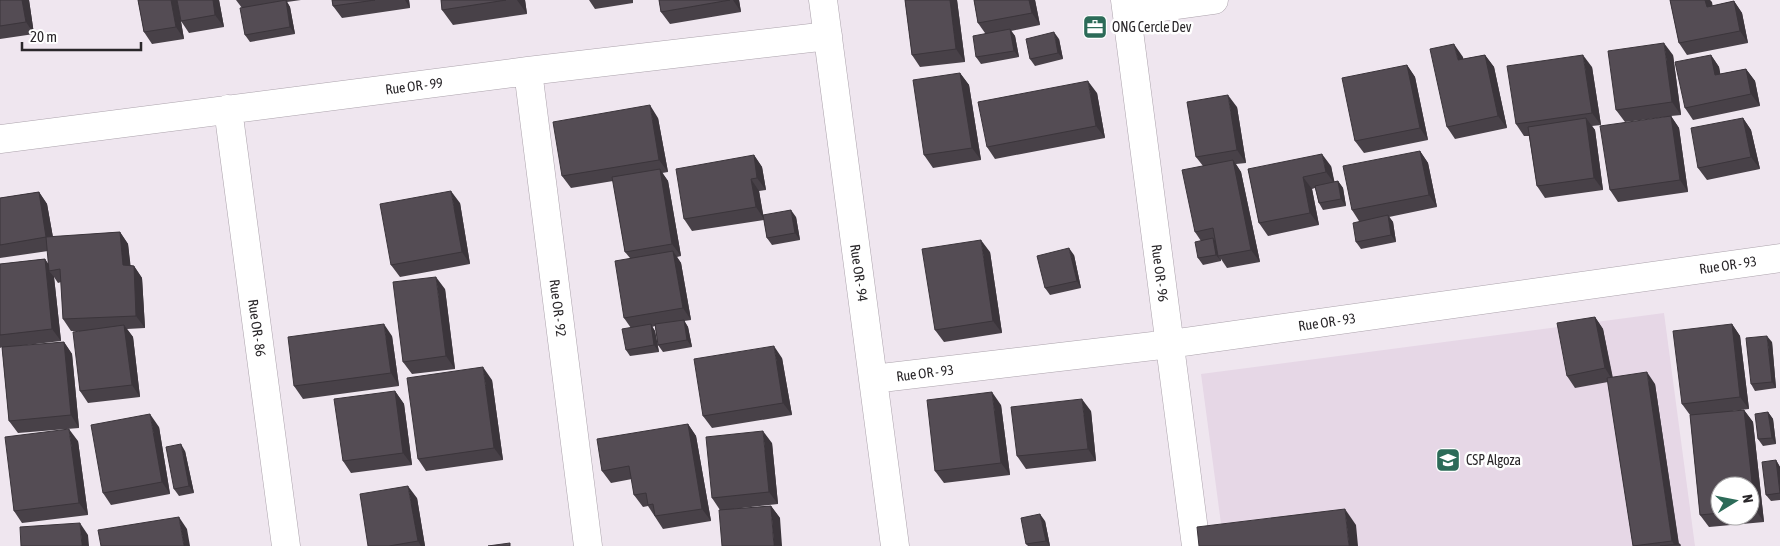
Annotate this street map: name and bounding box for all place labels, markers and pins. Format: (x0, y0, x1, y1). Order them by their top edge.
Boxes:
office icon: ONG Cercle Dev (1082, 14, 1108, 40)
place label: ONG Cercle Dev (1112, 19, 1192, 35)
school or university icon: CSP Algoza (1435, 447, 1461, 473)
place label: CSP Algoza (1466, 452, 1521, 468)

